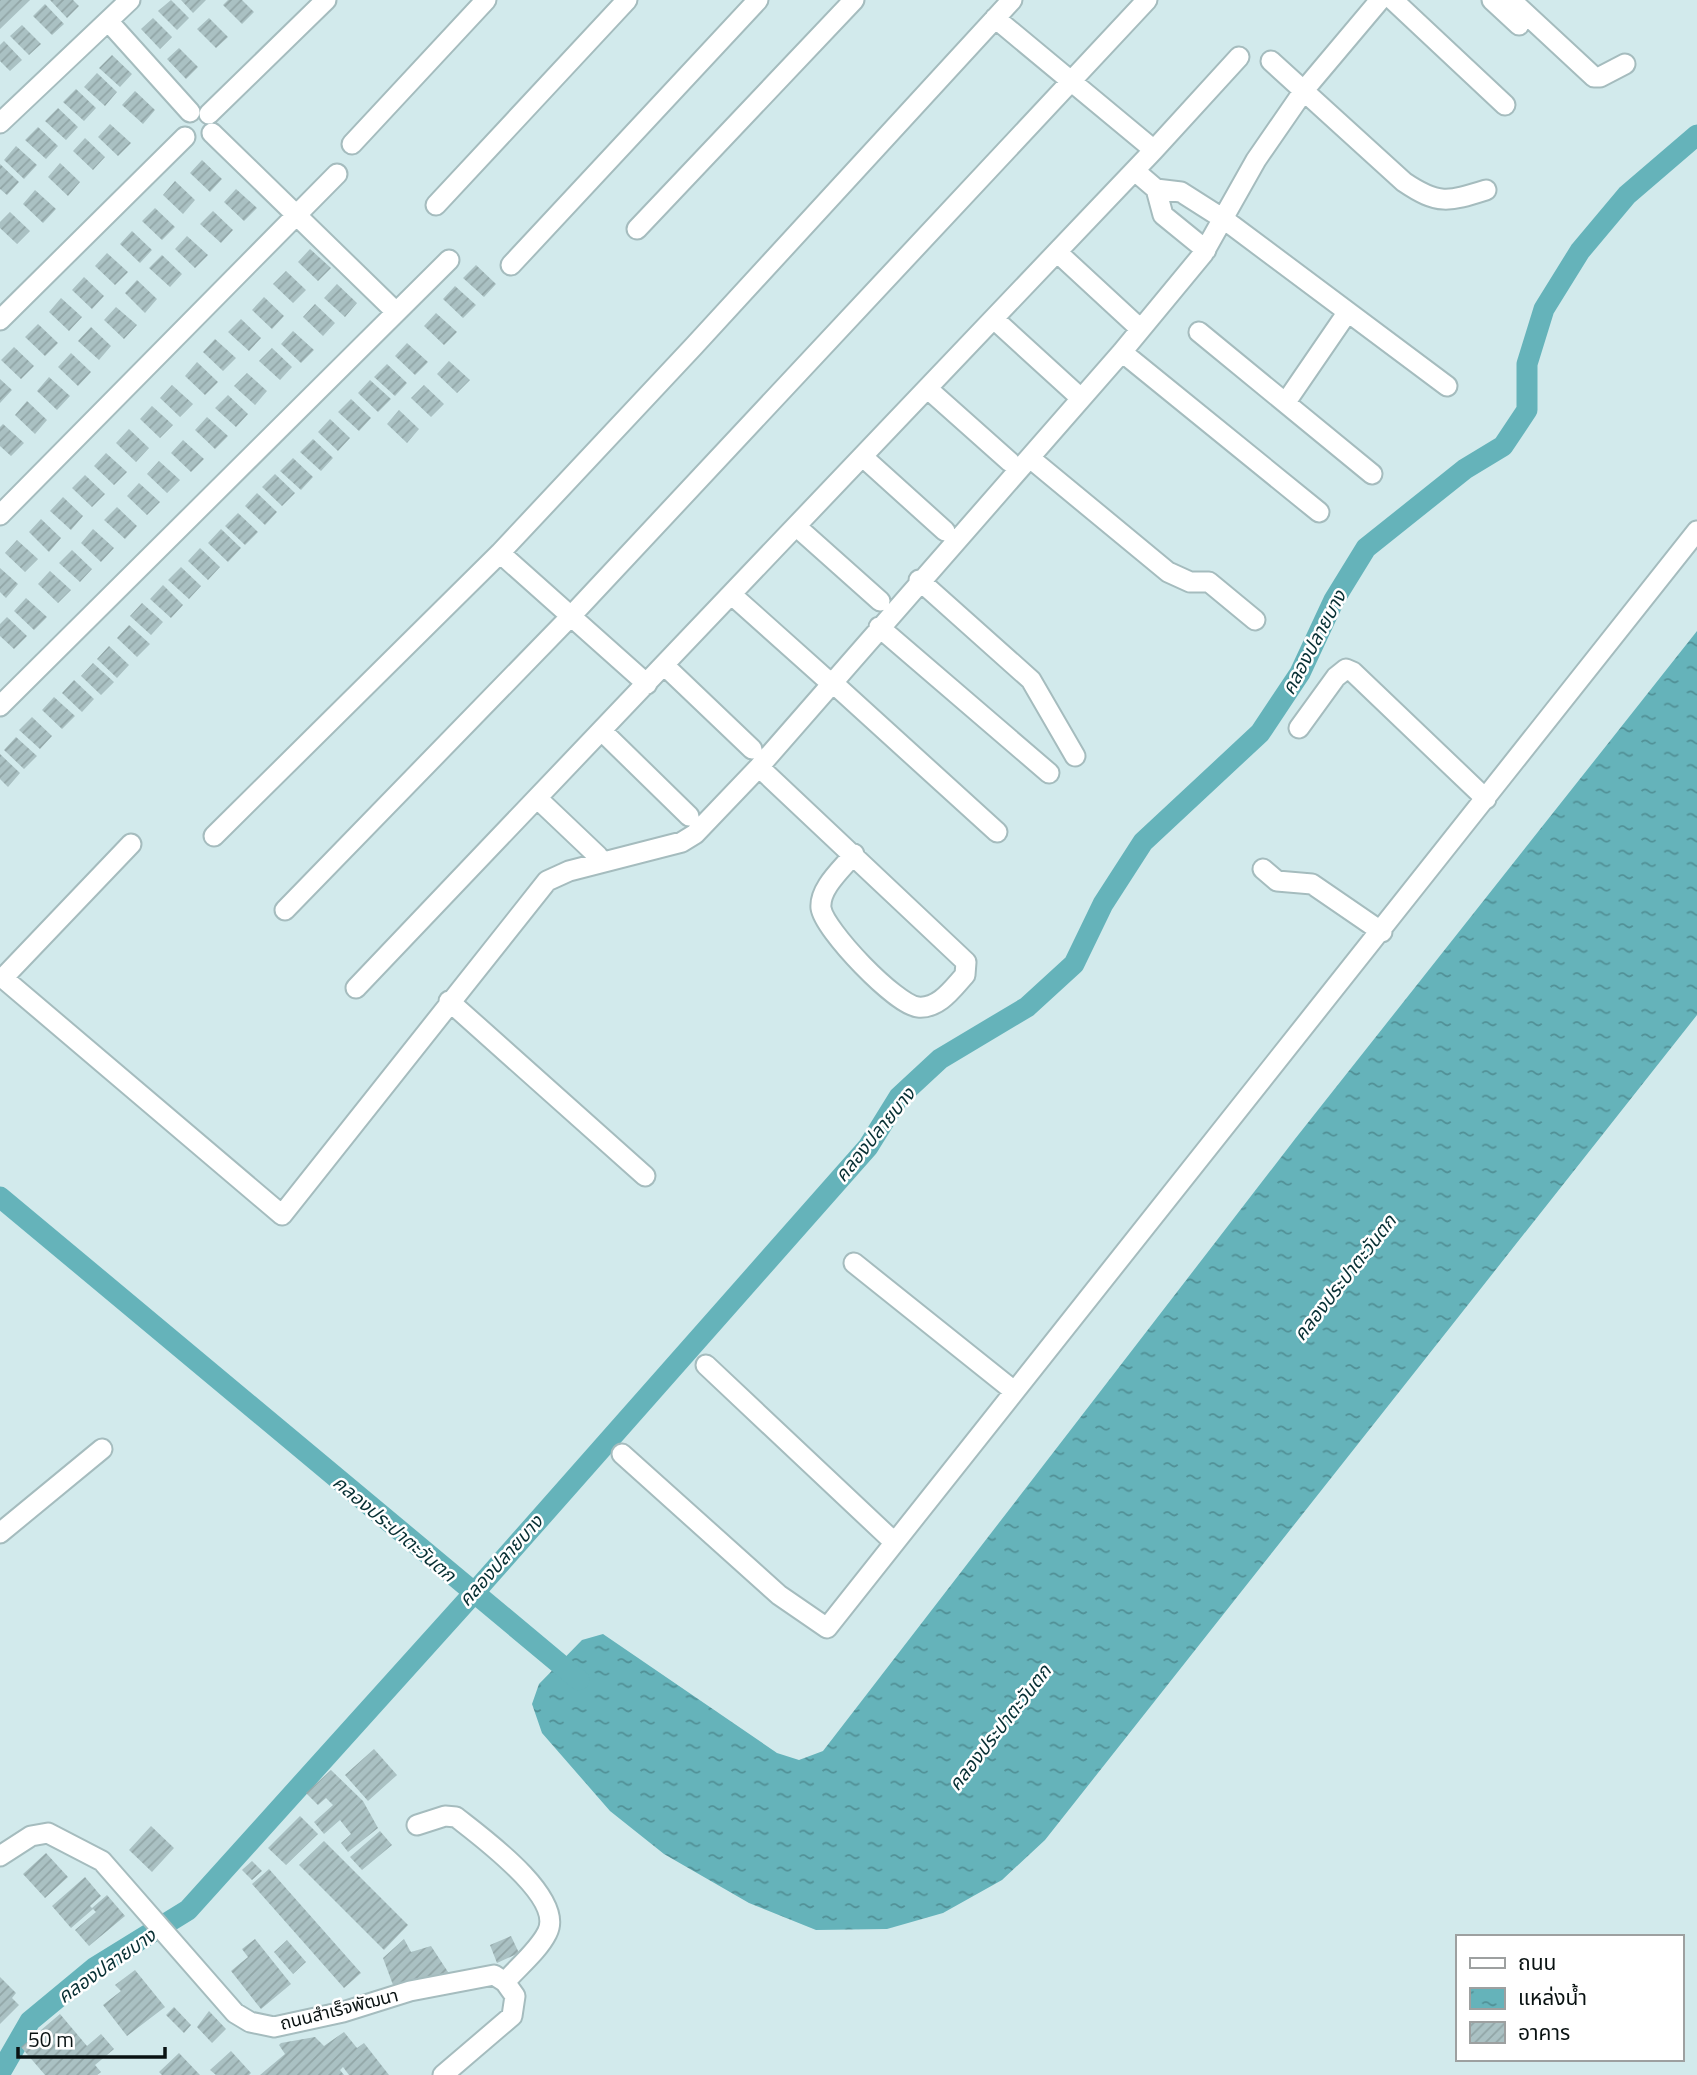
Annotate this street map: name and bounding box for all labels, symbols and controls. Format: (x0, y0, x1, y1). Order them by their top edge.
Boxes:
water label: คลองปลายบาง (1273, 584, 1353, 699)
water label: คลองปลายบาง (827, 1080, 922, 1188)
water label: คลองประปาตะวันตก (1285, 1207, 1403, 1346)
water label: คลองประปาตะวันตก (327, 1468, 463, 1589)
water label: คลองปลายบาง (451, 1507, 550, 1612)
water label: คลองประปาตะวันตก (940, 1657, 1058, 1796)
water label: คลองปลายบาง (51, 1920, 162, 2010)
legend (1456, 1935, 1683, 2061)
text: ถนน (1518, 1946, 1556, 1978)
street label: ถนนสำเร็จพัฒนา (277, 1981, 401, 2037)
text: แหล่งน้ำ (1518, 1981, 1587, 2013)
scale bar (18, 2016, 164, 2060)
text: อาคาร (1518, 2016, 1570, 2048)
text: 50 m (28, 2023, 74, 2055)

